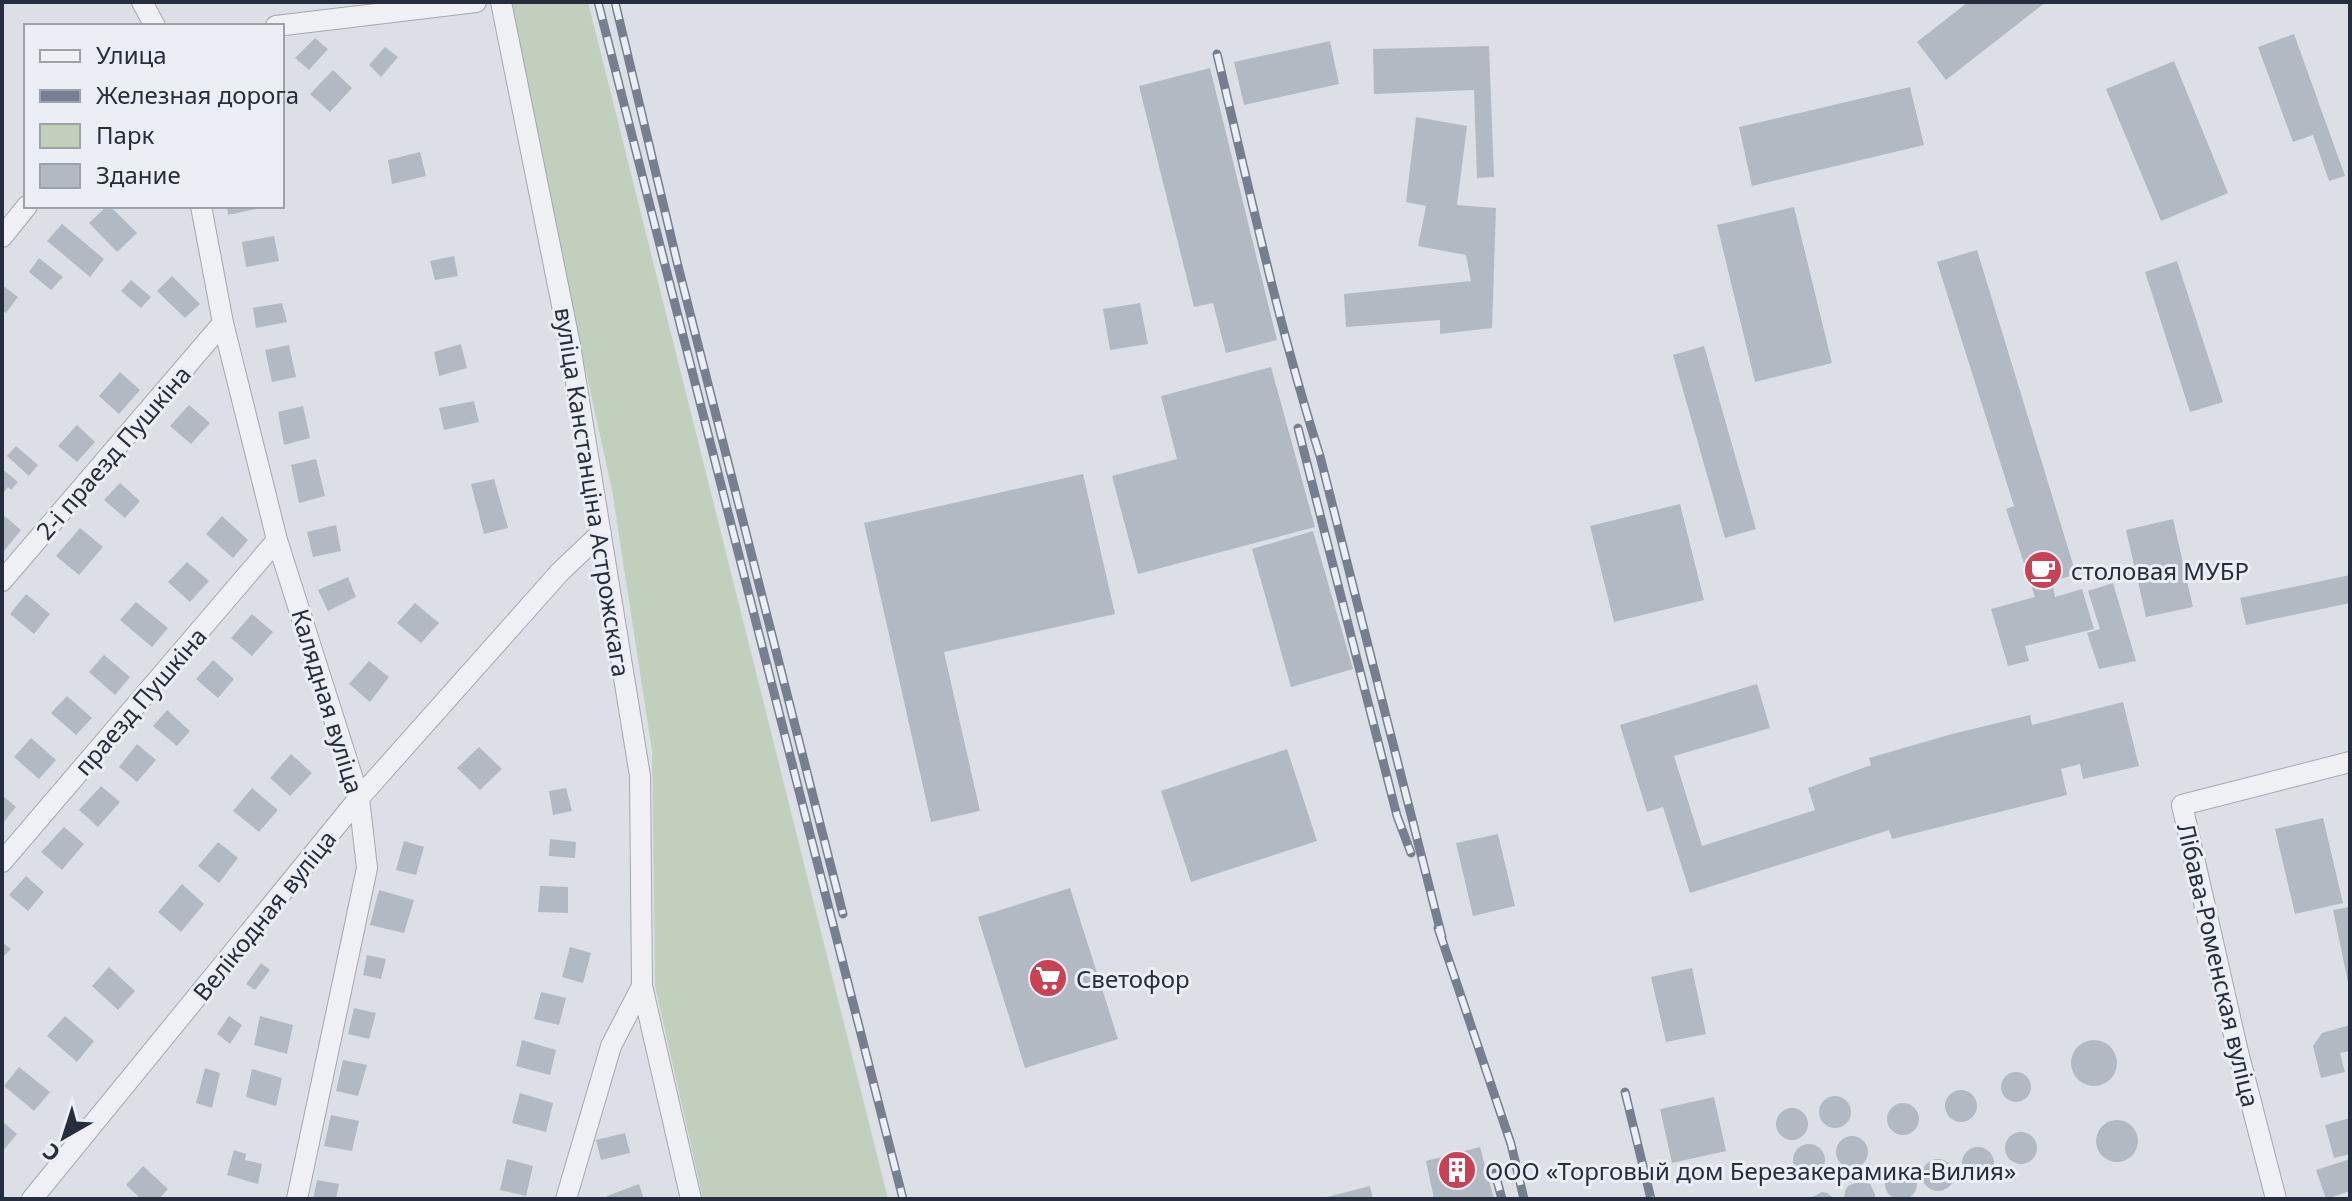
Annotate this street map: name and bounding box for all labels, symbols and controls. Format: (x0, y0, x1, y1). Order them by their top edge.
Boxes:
legend (24, 24, 284, 208)
text: Улица (96, 38, 167, 71)
text: Железная дорога (96, 78, 299, 111)
text: Парк (96, 118, 155, 151)
text: Здание (96, 158, 181, 191)
street label: вуліца Канстанціна Астрожскага (547, 305, 639, 679)
street label: 2-і праезд Пушкіна (28, 358, 198, 546)
cafe icon: столовая МУБР (2022, 549, 2064, 591)
place label: столовая МУБР (2071, 554, 2249, 587)
street label: Калядная вуліца (284, 605, 372, 797)
street label: праезд Пушкіна (66, 620, 214, 782)
street label: Лібава-Роменская вуліца (2170, 820, 2268, 1110)
street label: Велікодная вуліца (185, 823, 343, 1007)
supermarket icon: Светофор (1027, 957, 1069, 999)
place label: Светофор (1076, 962, 1190, 995)
north arrow (24, 1097, 104, 1177)
text: С (36, 1137, 66, 1169)
building icon: ООО «Торговый дом Березакерамика-Вилия» (1436, 1149, 1478, 1191)
place label: ООО «Торговый дом Березакерамика-Вилия» (1485, 1154, 2016, 1187)

